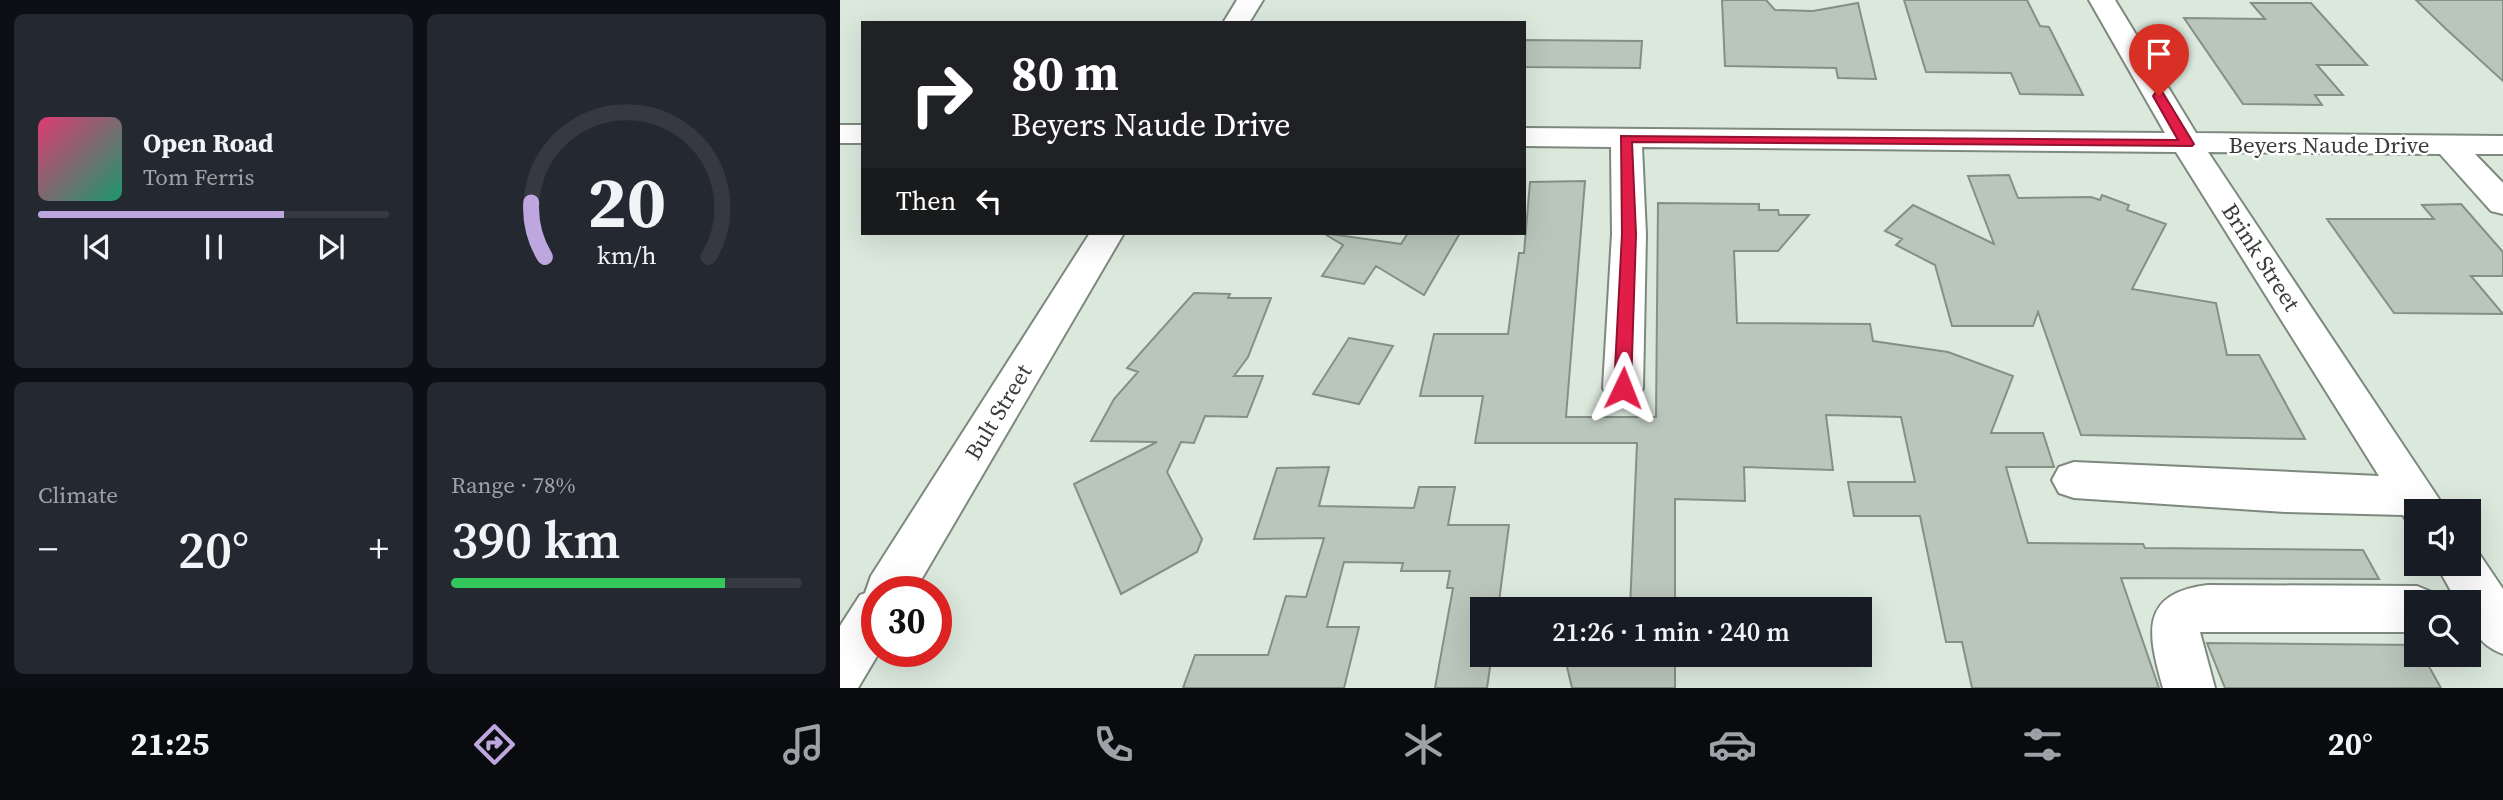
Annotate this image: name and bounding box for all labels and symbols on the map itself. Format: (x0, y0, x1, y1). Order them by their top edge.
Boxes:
pin (2129, 24, 2189, 96)
street label: Beyers Naude Drive (2229, 129, 2429, 161)
street label: Brink Street (2214, 197, 2308, 317)
position arrow (1586, 351, 1660, 425)
street label: Bult Street (957, 358, 1039, 466)
speed limit sign: 30 (861, 576, 952, 667)

